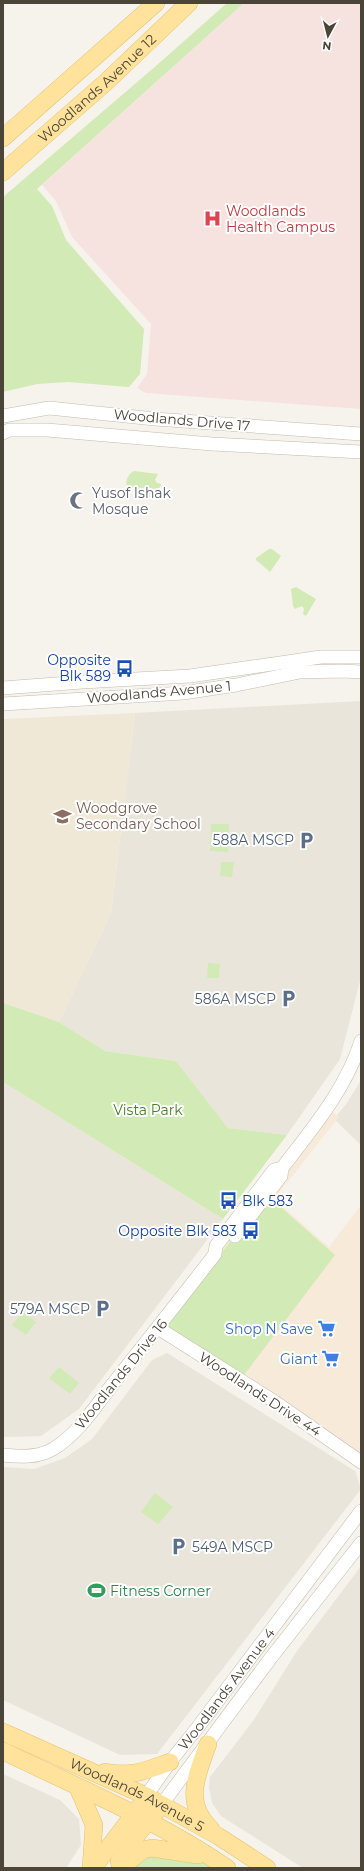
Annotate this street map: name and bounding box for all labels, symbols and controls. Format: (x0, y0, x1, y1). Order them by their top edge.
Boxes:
north arrow (308, 16, 348, 56)
street label: Woodlands Avenue 12 (34, 30, 160, 146)
text: N (322, 38, 332, 53)
place label: Woodlands Health Campus (226, 202, 335, 236)
hospital icon: Woodlands Health Campus (203, 209, 223, 229)
street label: Woodlands Drive 17 (113, 405, 251, 435)
place label: Yusof Ishak Mosque (92, 484, 172, 518)
mosque icon: Yusof Ishak Mosque (69, 491, 89, 511)
place label: Opposite Blk 589 (47, 651, 111, 685)
bus stop icon: Opposite Blk 589 (114, 658, 134, 678)
street label: Woodlands Avenue 1 (86, 677, 232, 707)
place label: Woodgrove Secondary School (76, 799, 201, 833)
school or university icon: Woodgrove Secondary School (53, 806, 73, 826)
parking icon: 588A MSCP (297, 830, 317, 850)
place label: 588A MSCP (213, 831, 294, 849)
parking icon: 586A MSCP (279, 989, 299, 1009)
place label: 586A MSCP (195, 990, 276, 1008)
park label: Vista Park (113, 1101, 183, 1119)
bus stop icon: Blk 583 (219, 1191, 239, 1211)
place label: Blk 583 (242, 1192, 293, 1210)
bus stop icon: Opposite Blk 583 (240, 1221, 260, 1241)
place label: Opposite Blk 583 (118, 1222, 237, 1240)
parking icon: 579A MSCP (93, 1299, 113, 1319)
place label: 579A MSCP (10, 1300, 90, 1318)
street label: Woodlands Drive 16 (71, 1315, 171, 1433)
supermarket icon: Shop N Save (316, 1319, 336, 1339)
place label: Shop N Save (225, 1320, 313, 1338)
street label: Woodlands Drive 44 (195, 1348, 325, 1441)
supermarket icon: Giant (321, 1349, 341, 1369)
place label: Giant (280, 1350, 318, 1368)
parking icon: 549A MSCP (169, 1537, 189, 1557)
place label: 549A MSCP (192, 1538, 273, 1556)
sports icon: Fitness Corner (87, 1581, 107, 1601)
place label: Fitness Corner (110, 1582, 211, 1600)
street label: Woodlands Avenue 4 (174, 1623, 279, 1754)
street label: Woodlands Avenue 5 (67, 1754, 207, 1836)

